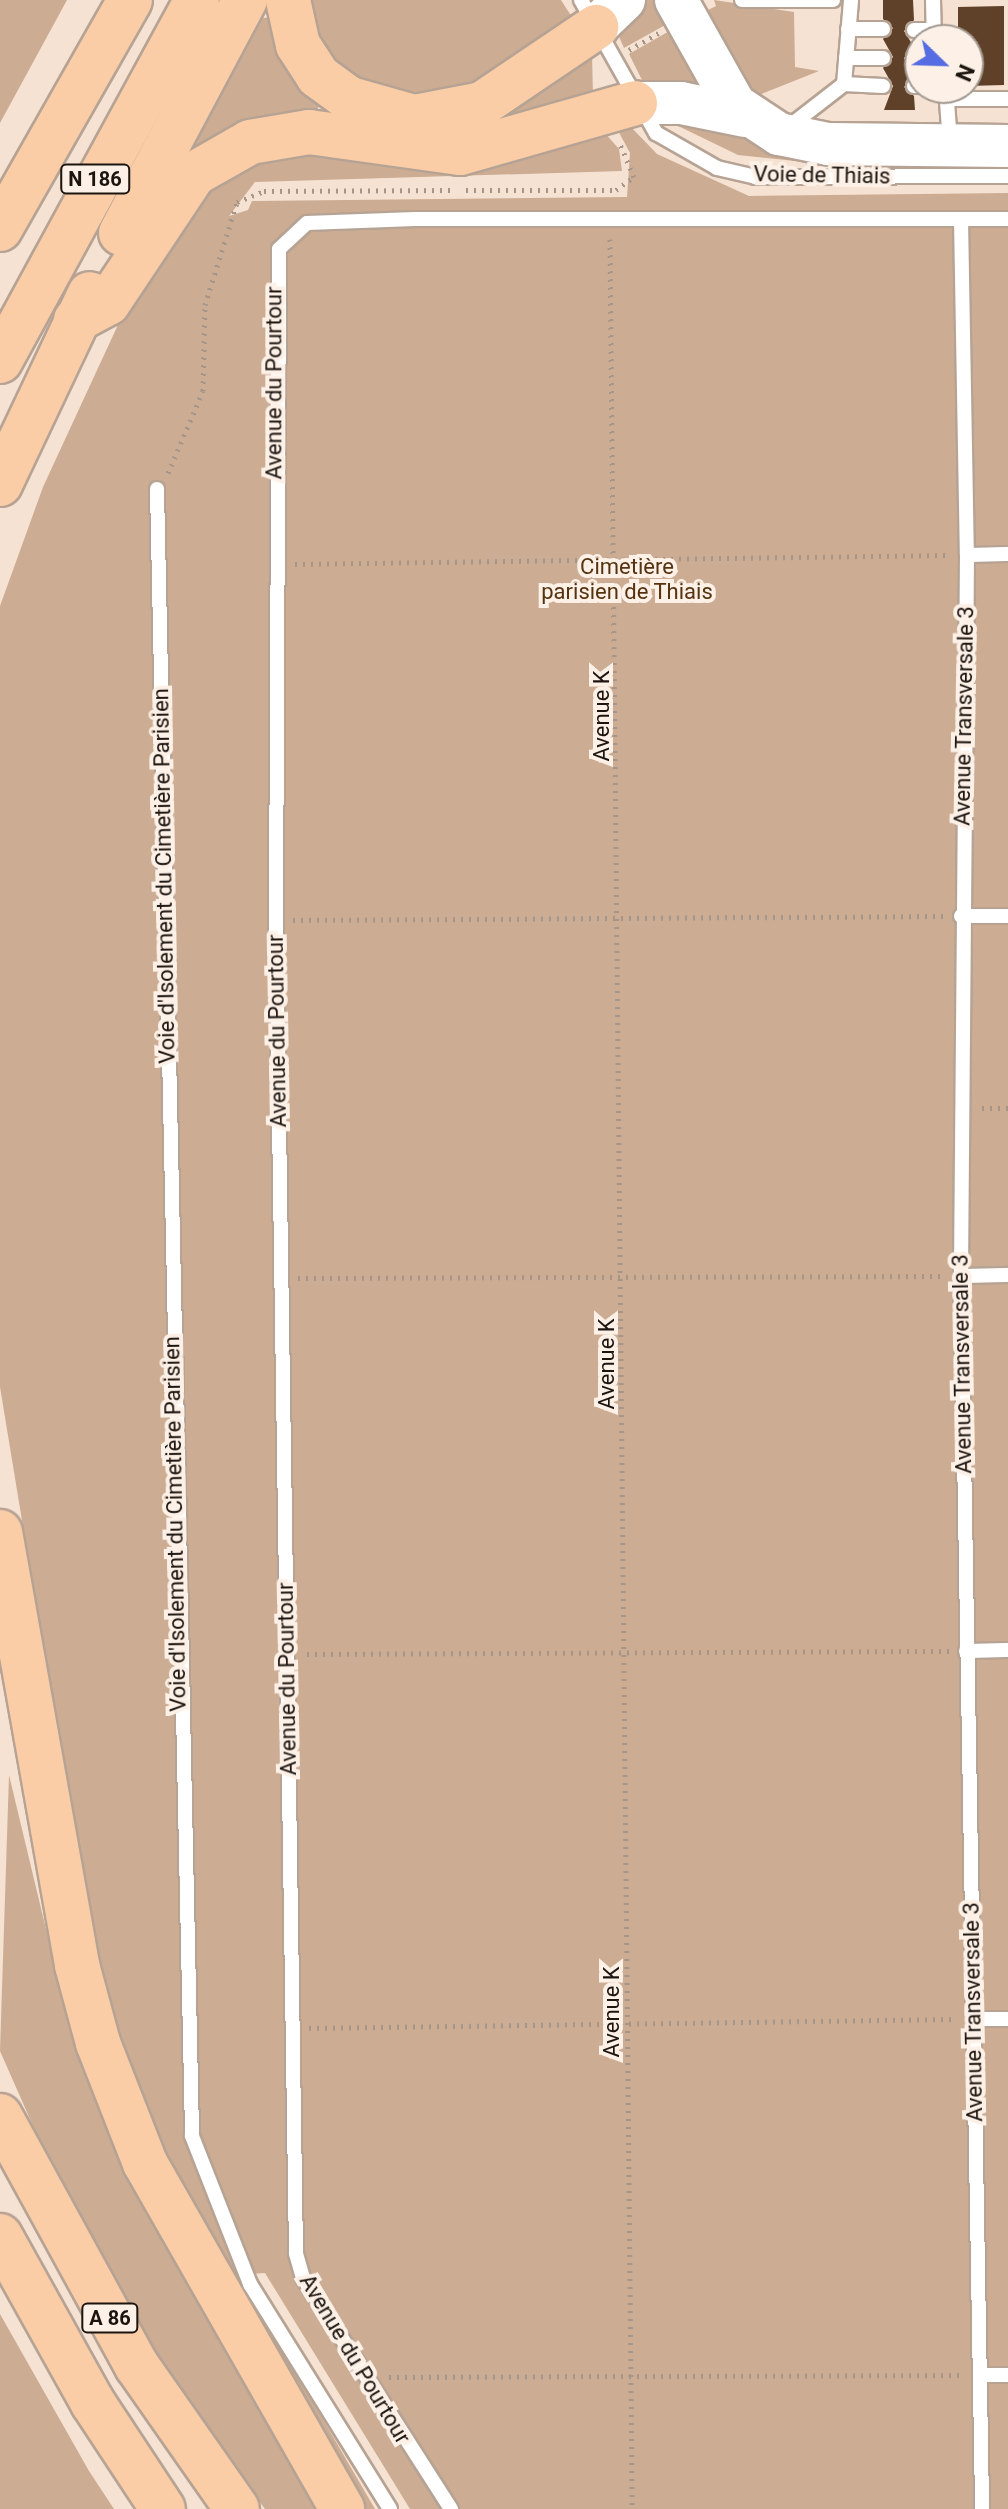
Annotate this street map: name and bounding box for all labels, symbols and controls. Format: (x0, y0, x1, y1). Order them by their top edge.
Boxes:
north arrow (904, 24, 984, 104)
text: N (950, 61, 979, 85)
street label: Voie de Thiais (753, 161, 891, 189)
road number: N 186 (59, 163, 131, 195)
street label: Avenue du Pourtour (261, 287, 287, 479)
park label: Cimetière parisien de Thiais (541, 553, 713, 604)
street label: Avenue Transversale 3 (949, 606, 979, 826)
street label: Avenue K (589, 670, 615, 762)
street label: Voie d'Isolement du Cimetière Parisien (148, 688, 180, 1064)
street label: Avenue du Pourtour (262, 934, 292, 1128)
street label: Avenue Transversale 3 (947, 1254, 977, 1474)
street label: Avenue K (594, 1318, 620, 1410)
street label: Voie d'Isolement du Cimetière Parisien (159, 1336, 191, 1712)
street label: Avenue du Pourtour (272, 1582, 302, 1776)
street label: Avenue Transversale 3 (958, 1902, 988, 2122)
street label: Avenue K (599, 1966, 625, 2058)
street label: Avenue du Pourtour (294, 2270, 416, 2448)
road number: A 86 (80, 2302, 140, 2334)

